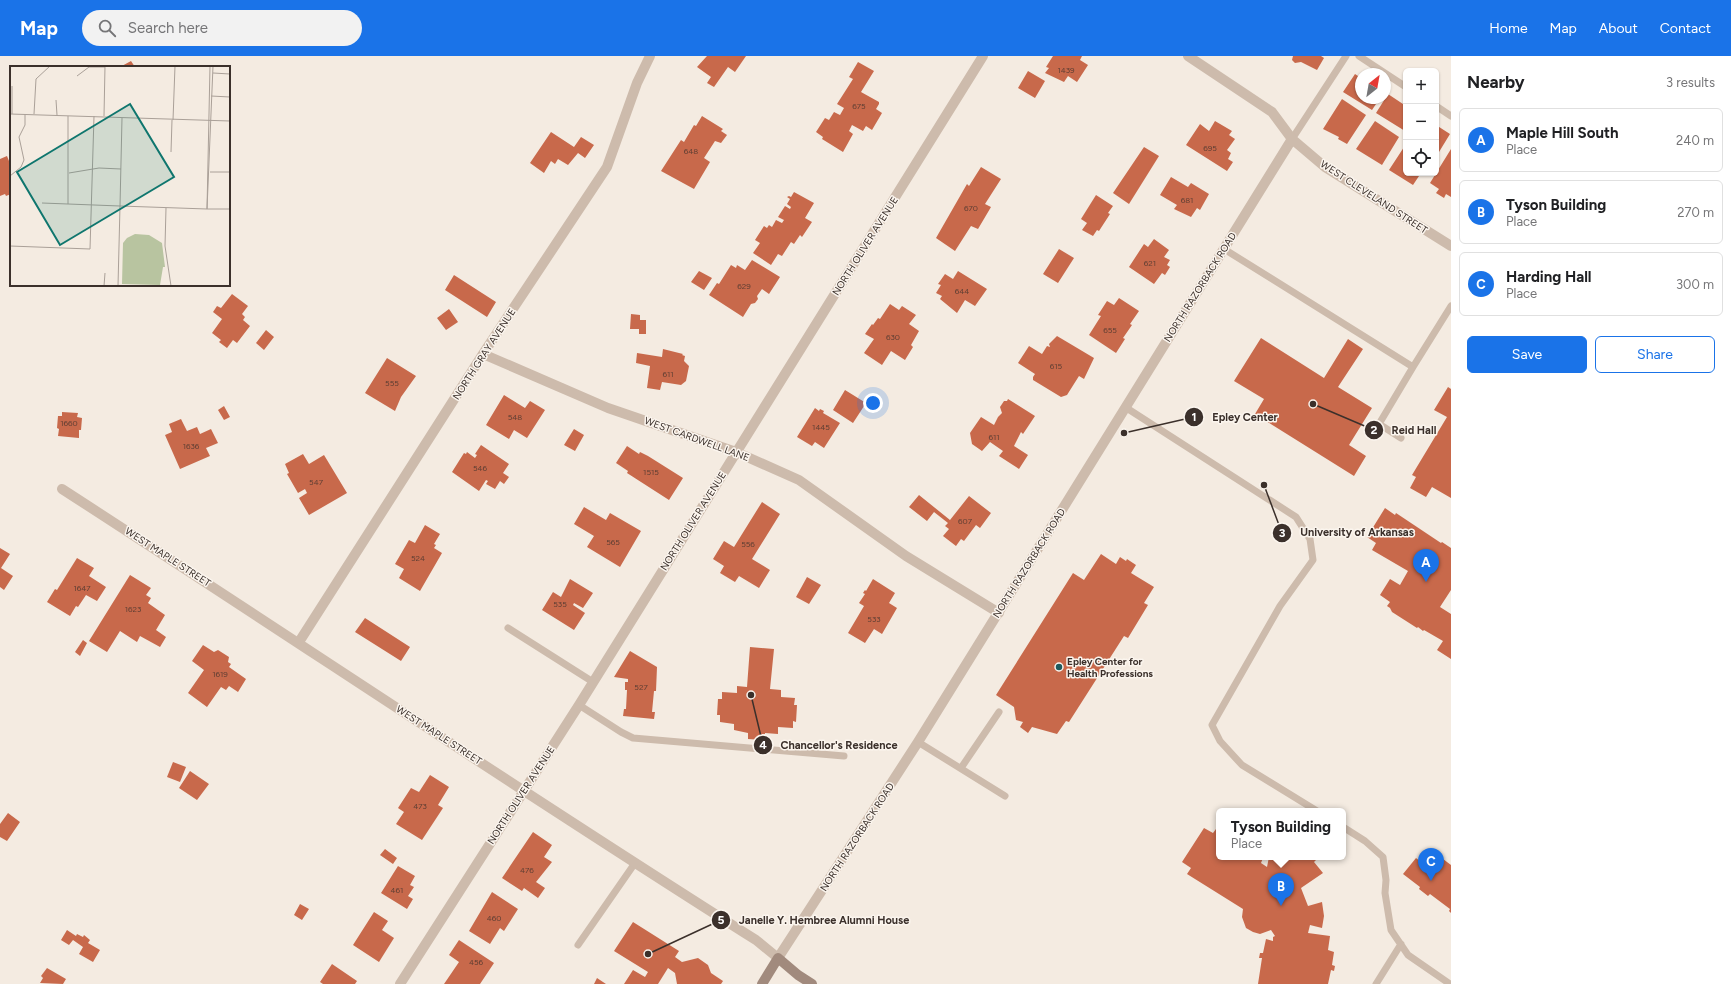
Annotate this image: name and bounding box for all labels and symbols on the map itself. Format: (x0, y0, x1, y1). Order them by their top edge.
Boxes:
house number: 1439 (1057, 65, 1075, 75)
inset map (10, 66, 230, 286)
north arrow (1355, 68, 1391, 104)
house number: 675 (852, 101, 866, 111)
house number: 695 (1203, 143, 1217, 153)
house number: 648 (684, 146, 698, 156)
street label: WEST CLEVELAND STREET (1318, 157, 1430, 237)
street label: NORTH OLIVER AVENUE (829, 194, 901, 298)
house number: 681 (1181, 195, 1193, 205)
house number: 670 (964, 203, 978, 213)
street label: NORTH RAZORBACK ROAD (1161, 230, 1239, 344)
house number: 621 (1144, 258, 1156, 268)
house number: 629 (737, 281, 751, 291)
house number: 644 (955, 286, 969, 296)
street label: NORTH GRAY AVENUE (450, 306, 518, 402)
house number: 655 (1103, 325, 1117, 335)
house number: 630 (886, 332, 900, 342)
house number: 615 (1050, 361, 1063, 371)
house number: 611 (662, 369, 674, 379)
house number: 555 (385, 378, 399, 388)
your location (863, 393, 883, 413)
callout: Epley Center (1184, 405, 1286, 428)
text: 1 (1191, 410, 1197, 424)
text: Epley Center (1212, 411, 1279, 424)
house number: 548 (508, 412, 522, 422)
street label: WEST CARDWELL LANE (643, 414, 751, 464)
house number: 1660 (60, 418, 78, 428)
callout: Reid Hall (1364, 419, 1445, 442)
house number: 1445 (812, 422, 830, 432)
text: 2 (1371, 423, 1378, 437)
text: Reid Hall (1392, 424, 1437, 437)
house number: 611 (988, 432, 1000, 442)
house number: 1636 (183, 441, 200, 451)
house number: 546 (473, 463, 488, 473)
house number: 1515 (643, 467, 659, 477)
street label: NORTH OLIVER AVENUE (657, 469, 729, 573)
house number: 547 (309, 477, 324, 487)
street label: NORTH RAZORBACK ROAD (990, 506, 1068, 620)
house number: 607 (958, 516, 973, 526)
callout: University of Arkansas (1272, 521, 1422, 544)
street label: WEST MAPLE STREET (123, 524, 214, 590)
text: 3 (1279, 526, 1286, 540)
text: University of Arkansas (1300, 526, 1414, 539)
house number: 565 (606, 537, 620, 547)
house number: 556 (741, 539, 755, 549)
pin: A (1413, 549, 1439, 582)
house number: 524 (411, 553, 425, 563)
house number: 1647 (73, 583, 91, 593)
house number: 535 (553, 599, 567, 609)
house number: 1623 (125, 604, 141, 614)
house number: 533 (867, 614, 881, 624)
place label: Epley Center for Health Professions (1067, 655, 1153, 680)
marker: Epley Center for Health Professions (1054, 662, 1064, 672)
house number: 1619 (212, 669, 228, 679)
house number: 527 (634, 682, 648, 692)
street label: WEST MAPLE STREET (394, 702, 485, 768)
callout: Chancellor's Residence (753, 733, 906, 756)
text: 4 (759, 738, 767, 752)
text: Chancellor's Residence (780, 739, 898, 752)
street label: NORTH OLIVER AVENUE (484, 743, 558, 847)
street label: NORTH RAZORBACK ROAD (817, 780, 897, 894)
house number: 473 (413, 801, 427, 811)
pin: C (1418, 848, 1444, 881)
house number: 476 (520, 865, 534, 875)
pin: B (1268, 873, 1294, 906)
house number: 461 (391, 885, 403, 895)
callout: Janelle Y. Hembree Alumni House (711, 908, 917, 931)
house number: 460 (487, 913, 501, 923)
text: 5 (718, 913, 725, 927)
text: Janelle Y. Hembree Alumni House (739, 914, 909, 927)
house number: 456 (469, 957, 484, 967)

